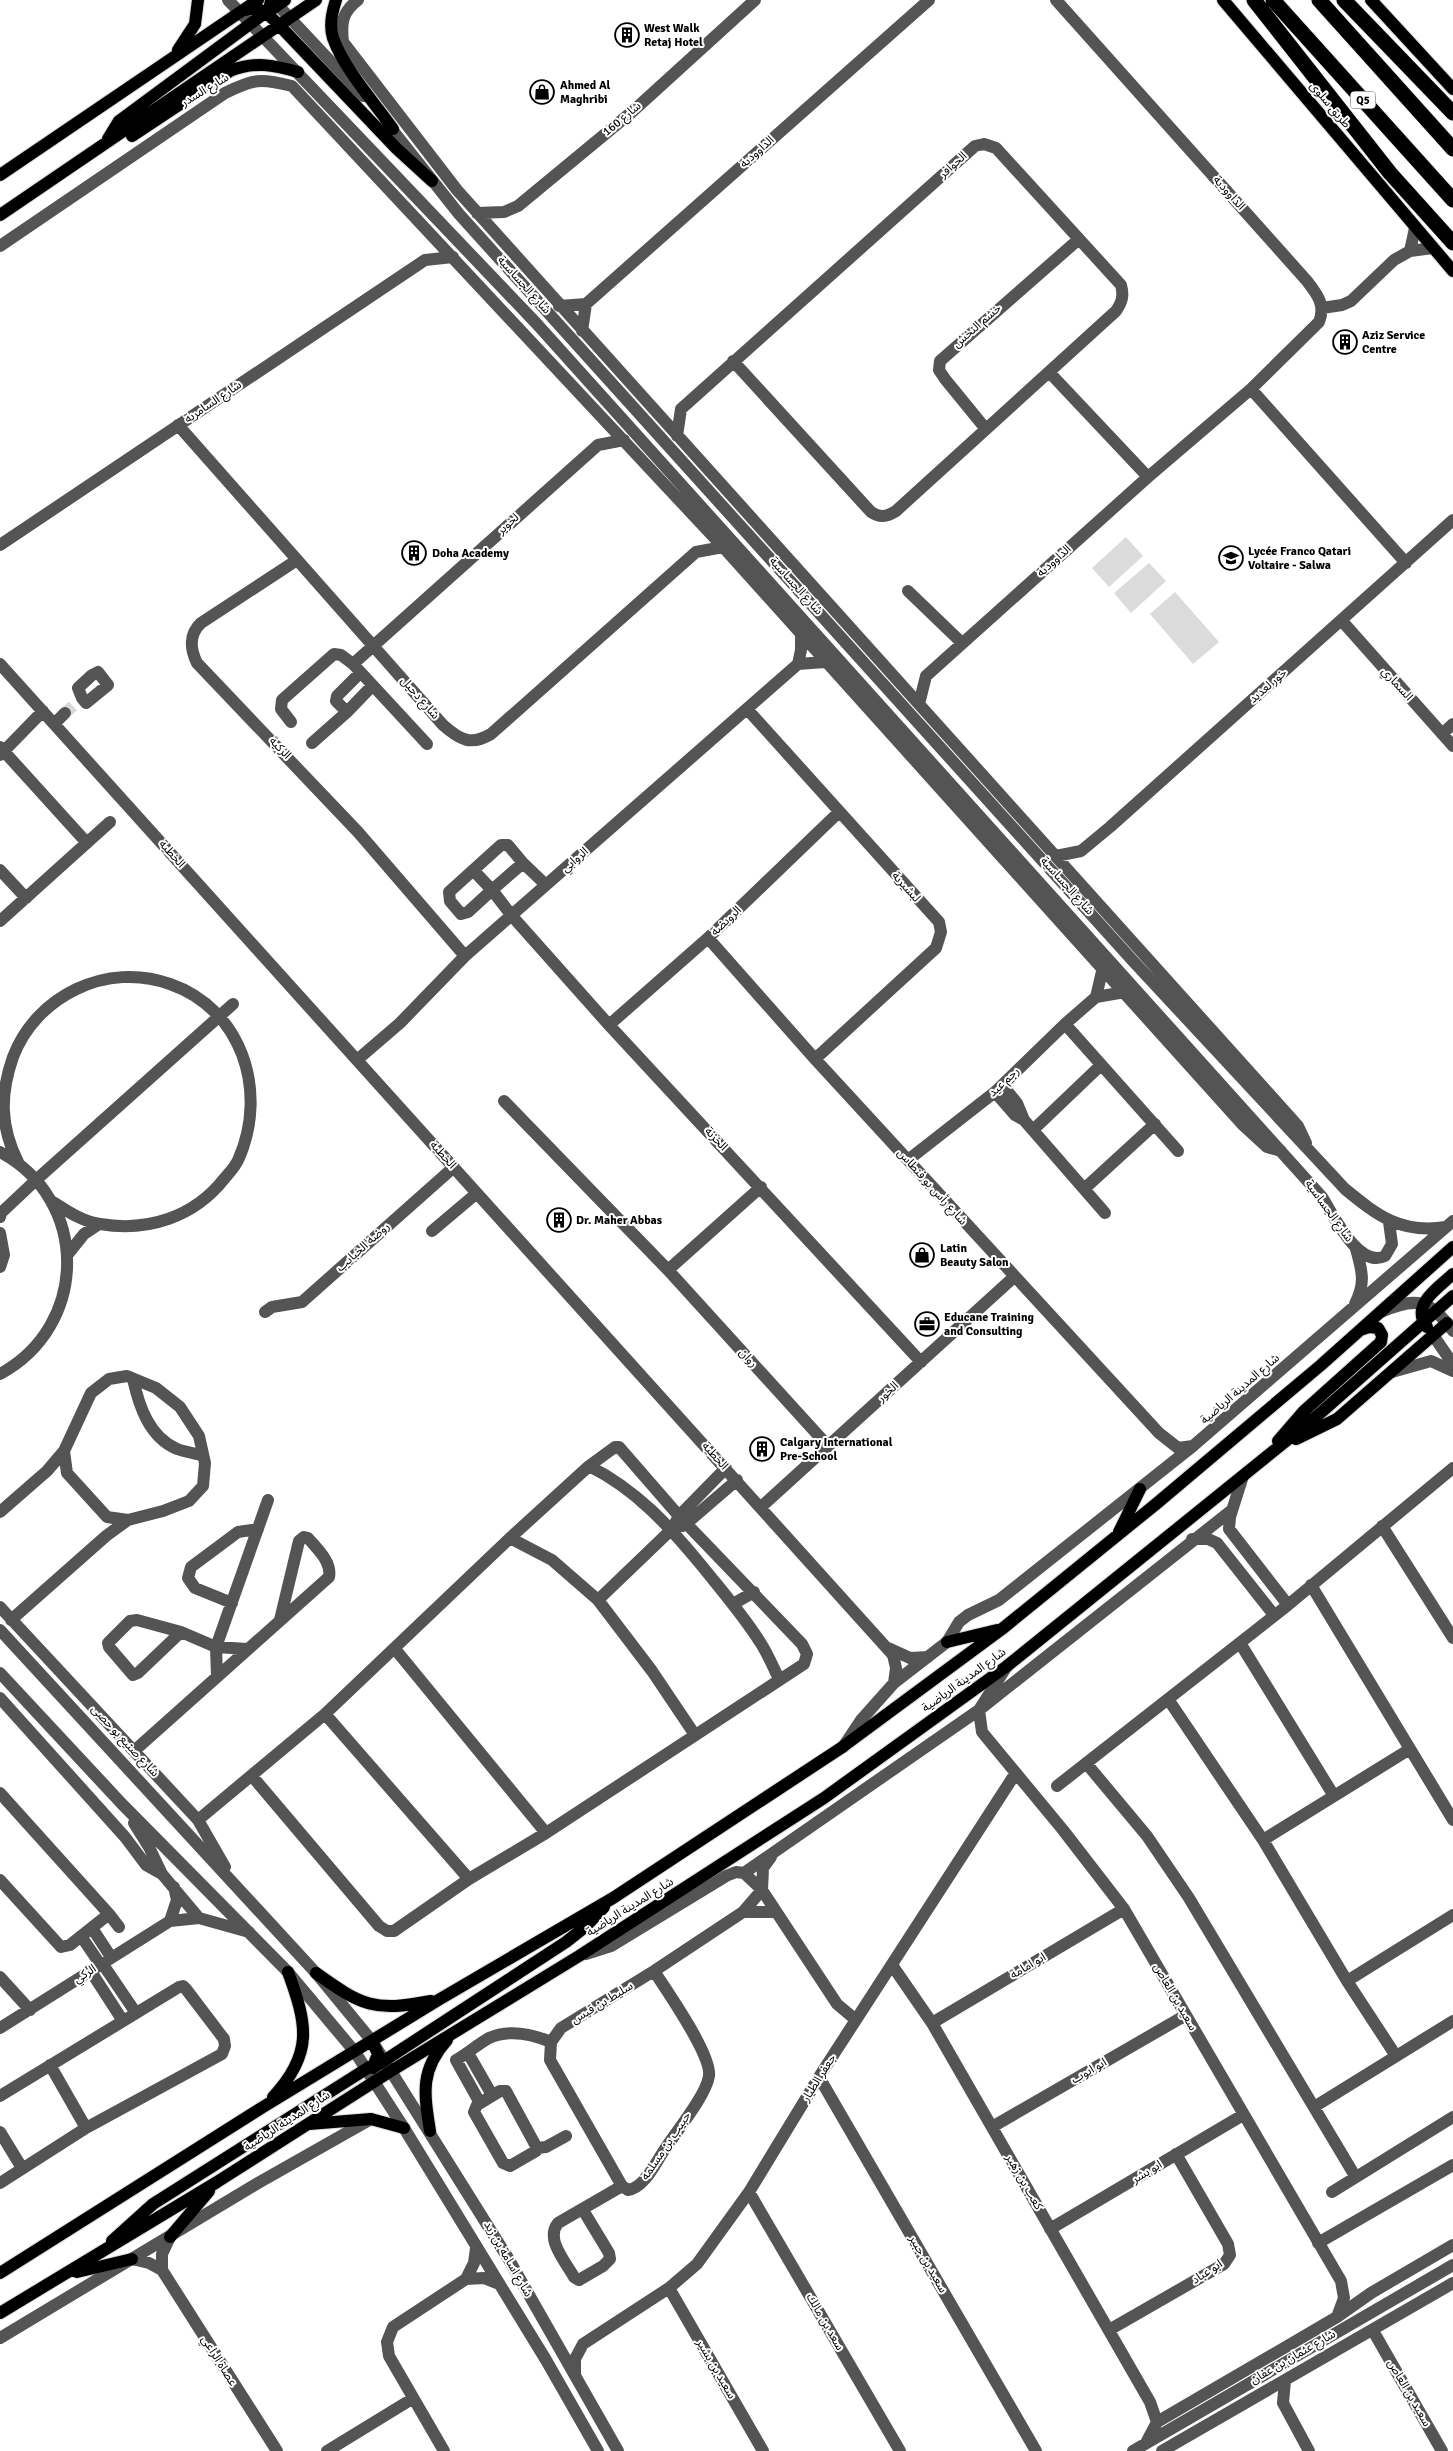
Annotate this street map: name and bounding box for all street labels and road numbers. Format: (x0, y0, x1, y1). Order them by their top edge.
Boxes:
street label: شارع السدر (178, 70, 232, 111)
street label: طريق سلوى (1306, 79, 1354, 131)
road number: Q5 (1350, 92, 1376, 108)
street label: شارع 160 (600, 99, 645, 140)
street label: الداوودية (737, 133, 777, 171)
street label: الحوافر (935, 149, 970, 182)
street label: الداوودية (1210, 173, 1248, 213)
street label: شارع الجساسية (493, 253, 554, 318)
street label: خشم النخش (950, 301, 1005, 352)
street label: شارع السامرية (182, 377, 245, 427)
street label: لخوير (493, 510, 522, 539)
street label: الداوودية (1034, 542, 1074, 580)
street label: شارع الجساسية (765, 554, 826, 619)
street label: السماري (1377, 664, 1416, 705)
street label: خور لعديد (1246, 665, 1290, 707)
street label: شارع دحيل (397, 673, 443, 723)
street label: الركية (266, 734, 294, 762)
street label: الخطية (156, 837, 189, 871)
street label: الروابي (558, 844, 593, 877)
street label: شارع الجساسية (1036, 854, 1097, 919)
street label: لبشيرية (888, 869, 924, 905)
street label: الرويضة (708, 903, 745, 939)
street label: رجم عيد (985, 1064, 1023, 1101)
street label: الخزنة (701, 1124, 731, 1154)
street label: الخطية (427, 1138, 460, 1172)
street label: شارع رأس بو فنطاس (893, 1145, 971, 1229)
street label: شارع الجساسية (1301, 1177, 1357, 1246)
street label: روضة الخبايب (333, 1219, 393, 1275)
street label: روان (735, 1345, 761, 1371)
street label: شارع المدينة الرياضية (1197, 1351, 1283, 1428)
street label: الخور (873, 1378, 902, 1406)
street label: الخطية (699, 1439, 732, 1473)
street label: شارع المدينة الرياضية (919, 1645, 1009, 1716)
street label: شارع صنيع بو حصى (87, 1702, 162, 1781)
street label: شارع المدينة الرياضية (584, 1874, 677, 1941)
street label: ابو امامة (1007, 1949, 1049, 1983)
street label: الركي (71, 1961, 100, 1988)
street label: سعيد بن العاص (1150, 1961, 1200, 2033)
street label: سليط بن قيس (568, 1979, 636, 2027)
street label: جعفر الطيار (798, 2051, 840, 2106)
street label: ابو ايوب (1069, 2055, 1110, 2087)
street label: شارع المدينة الرياضية (241, 2087, 334, 2155)
street label: حبيب بن مسلمة (638, 2109, 694, 2183)
street label: كعب بن زهير (1002, 2151, 1046, 2213)
street label: ابو بشر (1128, 2157, 1165, 2187)
street label: شارع اسامة بن زيد (479, 2218, 536, 2300)
street label: سعيد بن جبير (905, 2232, 951, 2296)
street label: ابو عباد (1189, 2256, 1225, 2287)
street label: سعد بن مالك (803, 2291, 847, 2353)
street label: شارع عثمان بن عفان (1248, 2326, 1339, 2388)
street label: عصاة الراعي (196, 2333, 240, 2390)
street label: سعيد بن بشير (692, 2336, 739, 2402)
street label: سعيد بن العاص (1384, 2357, 1434, 2429)

